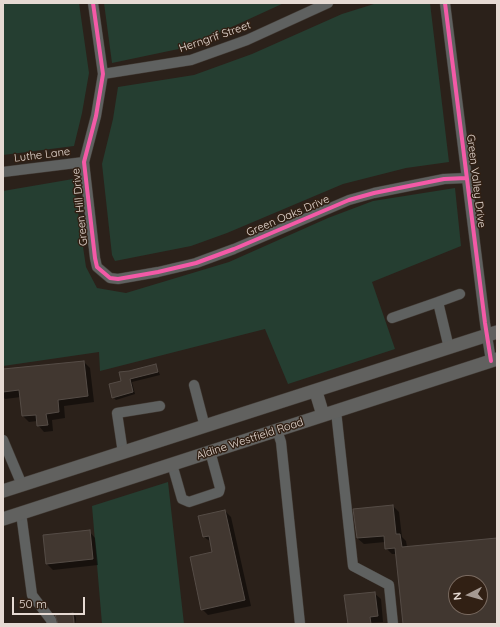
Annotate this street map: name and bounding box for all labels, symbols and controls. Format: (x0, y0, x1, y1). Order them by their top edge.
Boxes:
street label: Herngrif Street (177, 19, 253, 55)
street label: Green Valley Drive (464, 133, 488, 229)
street label: Luthe Lane (13, 145, 71, 165)
street label: Green Hill Drive (69, 167, 91, 247)
street label: Green Oaks Drive (244, 193, 332, 239)
street label: Aldine Westfield Road (195, 415, 305, 463)
north arrow (448, 575, 488, 615)
scale bar (14, 589, 87, 615)
text: N (450, 591, 464, 601)
text: 50 m (19, 596, 47, 611)

